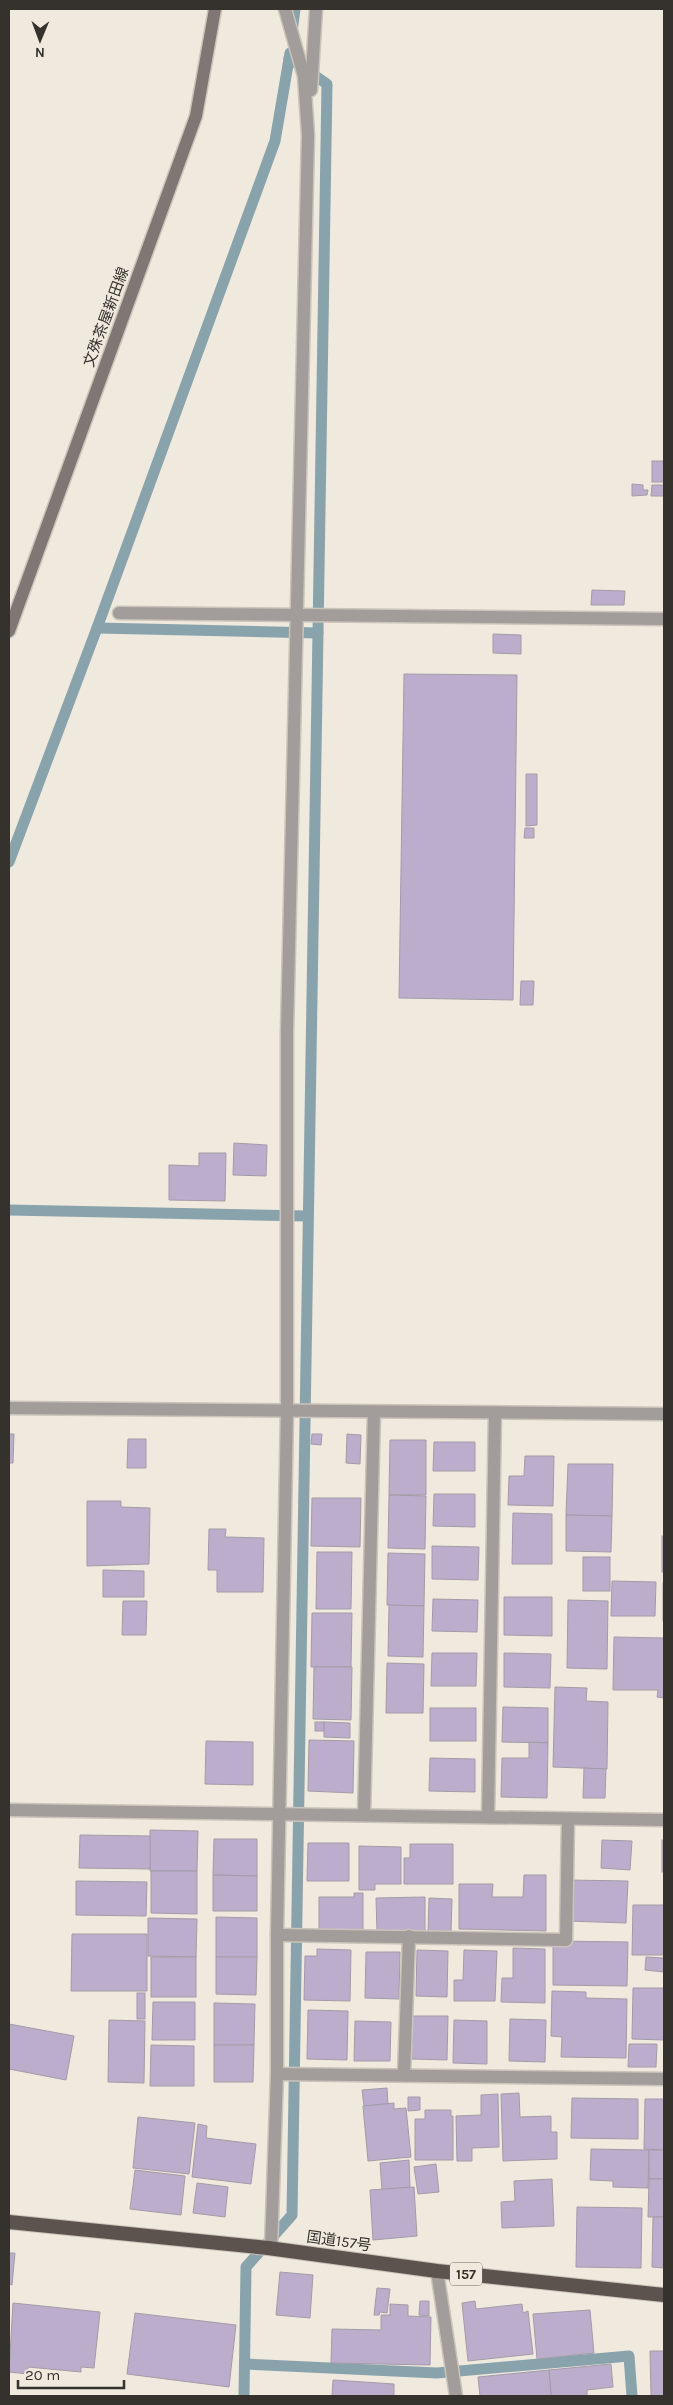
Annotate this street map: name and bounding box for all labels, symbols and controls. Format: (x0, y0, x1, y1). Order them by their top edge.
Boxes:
north arrow (15, 15, 65, 65)
text: N (35, 44, 45, 61)
street label: 文殊茶屋新田線 (80, 265, 132, 369)
street label: 国道157号 (305, 2228, 373, 2254)
road number: 157 (450, 2262, 482, 2286)
scale bar (18, 2358, 124, 2390)
text: 20 m (25, 2366, 60, 2384)

